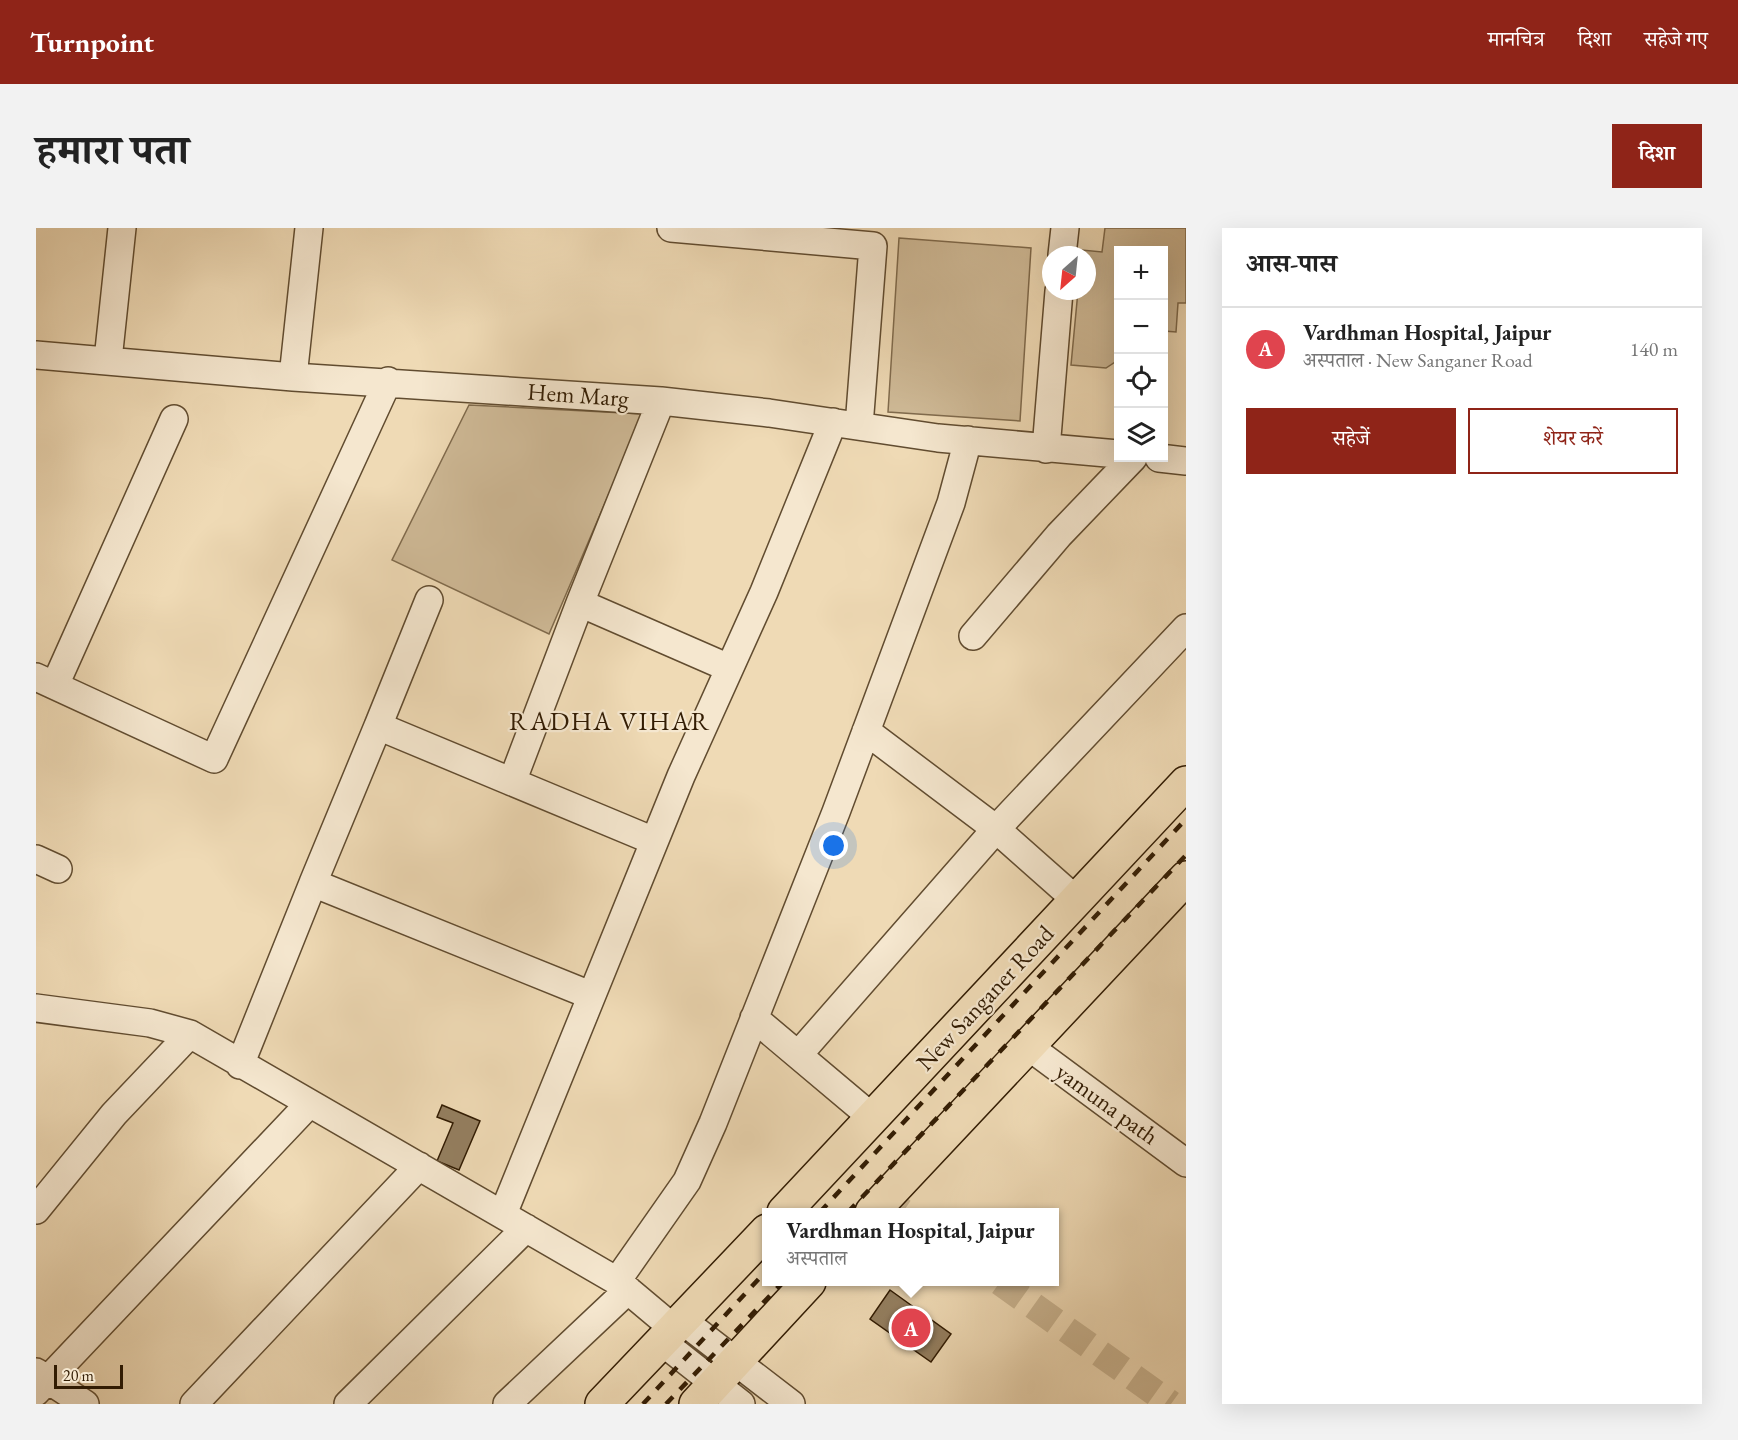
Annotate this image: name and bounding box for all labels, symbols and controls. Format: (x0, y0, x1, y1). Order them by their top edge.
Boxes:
text: Turnpoint (30, 24, 154, 60)
text: मानचित्र (1488, 25, 1545, 52)
text: दिशा (1578, 25, 1611, 52)
text: सहेजे गए (1644, 25, 1708, 52)
text: हमारा पता (36, 122, 189, 177)
button: दिशा (1612, 124, 1702, 188)
north arrow (1042, 246, 1096, 300)
map controls (1114, 246, 1168, 462)
button: + (1114, 246, 1168, 300)
text: आस-पास (1246, 246, 1337, 280)
button: − (1114, 300, 1168, 354)
text: Vardhman Hospital, Jaipur (1303, 318, 1551, 347)
text: A (1258, 336, 1273, 362)
text: 140 m (1630, 336, 1678, 362)
text: अस्पताल · New Sanganer Road (1303, 347, 1533, 373)
button: locate (1114, 354, 1168, 408)
street label: Hem Marg (526, 376, 630, 414)
button: layers (1114, 408, 1168, 462)
button: सहेजें (1246, 408, 1456, 474)
button: शेयर करें (1468, 408, 1678, 474)
district label: RADHA VIHAR (509, 704, 711, 738)
your location (819, 831, 848, 860)
street label: New Sanganer Road (909, 918, 1061, 1077)
street label: yamuna path (1050, 1056, 1165, 1151)
popup (762, 1208, 1059, 1286)
text: Vardhman Hospital, Jaipur (786, 1216, 1035, 1245)
text: अस्पताल (786, 1245, 847, 1271)
pin: A (892, 1306, 930, 1350)
scale bar (54, 1362, 123, 1390)
text: 20 m (63, 1365, 94, 1386)

